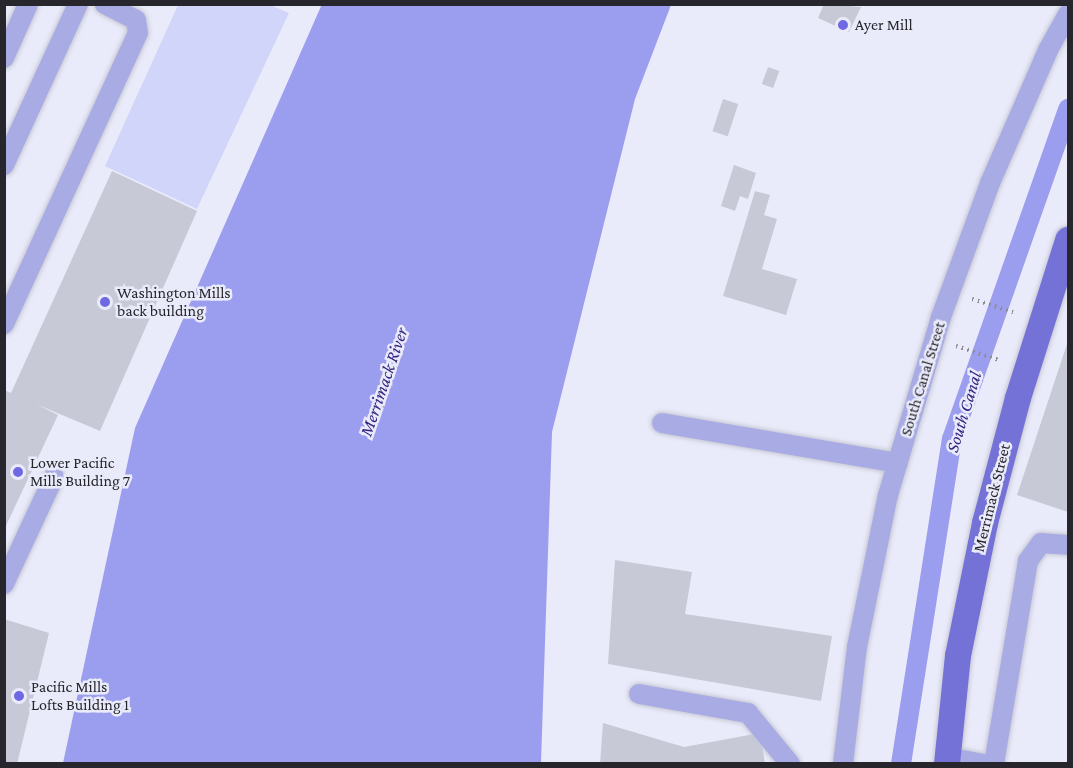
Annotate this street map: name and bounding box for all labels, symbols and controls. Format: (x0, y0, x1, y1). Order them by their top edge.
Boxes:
place label: Ayer Mill (855, 15, 913, 35)
marker: Ayer Mill (836, 18, 850, 32)
place label: Washington Mills back building (117, 283, 231, 321)
marker: Washington Mills back building (98, 295, 112, 309)
street label: South Canal Street (897, 320, 949, 438)
water label: Merrimack River (355, 325, 413, 439)
water label: South Canal (941, 369, 987, 455)
street label: Merrimack Street (969, 442, 1015, 554)
place label: Lower Pacific Mills Building 7 (30, 453, 130, 491)
marker: Lower Pacific Mills Building 7 (11, 465, 25, 479)
place label: Pacific Mills Lofts Building 1 (31, 677, 129, 715)
marker: Pacific Mills Lofts Building 1 (12, 689, 26, 703)

